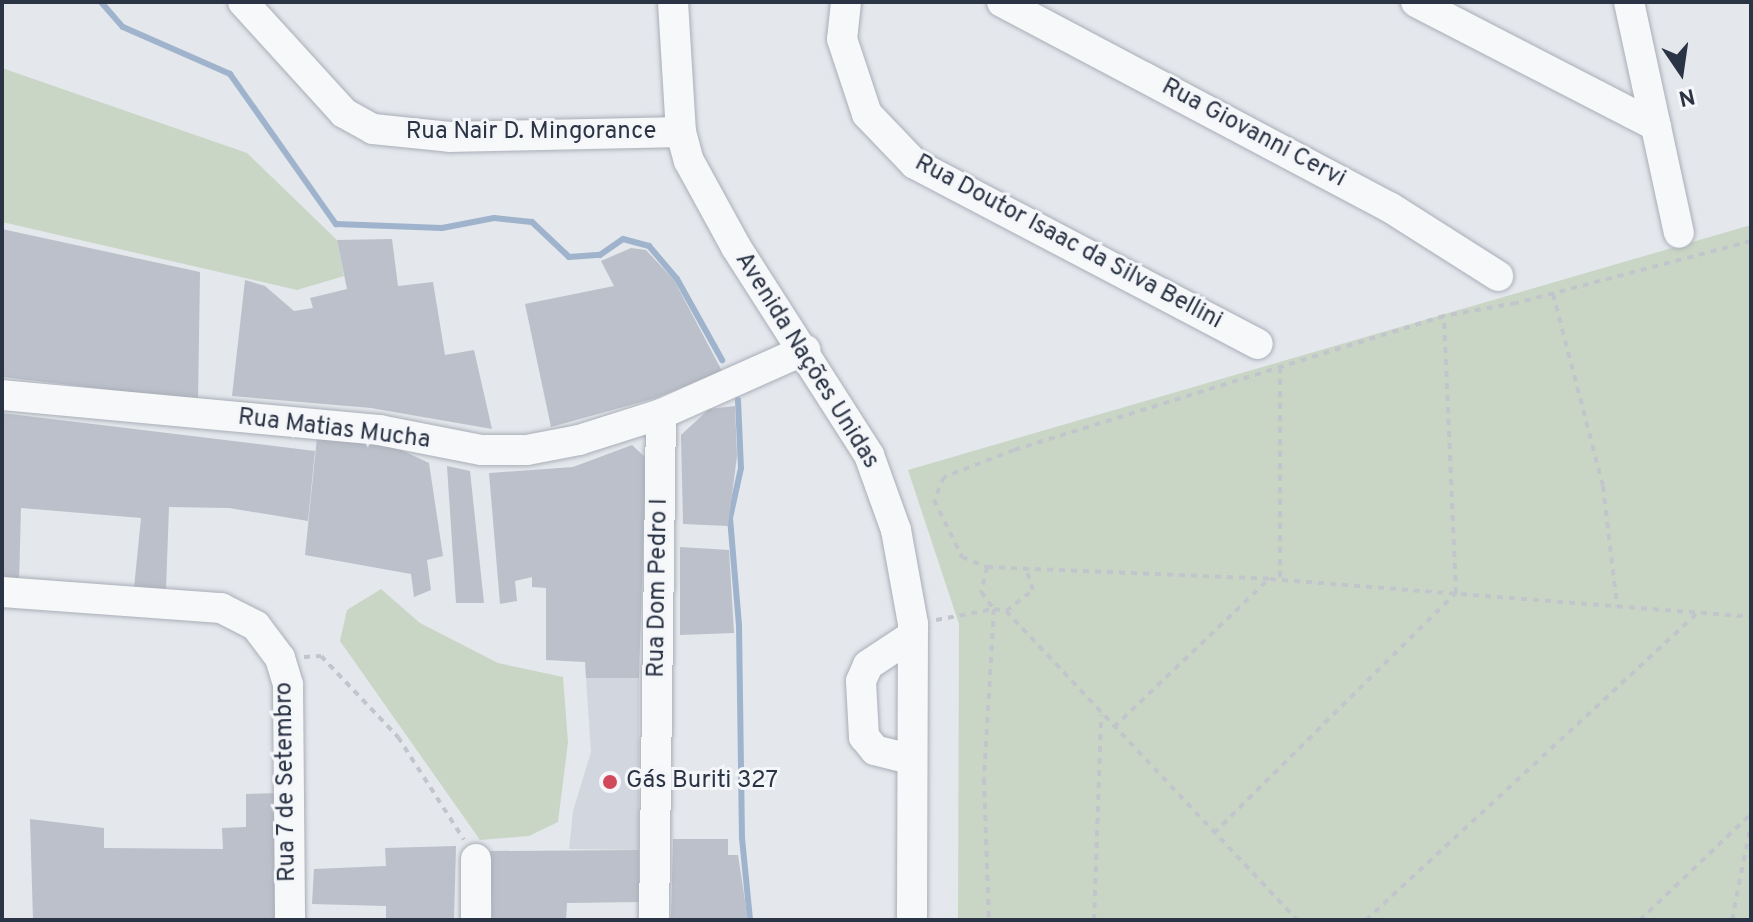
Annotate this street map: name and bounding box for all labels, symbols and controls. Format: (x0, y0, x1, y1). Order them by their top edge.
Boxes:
north arrow (1641, 32, 1721, 112)
street label: Rua Giovanni Cervi (1156, 73, 1350, 195)
text: N (1676, 81, 1697, 111)
street label: Rua Nair D. Mingorance (406, 119, 656, 147)
street label: Rua Doutor Isaac da Silva Bellini (909, 150, 1227, 336)
street label: Avenida Nações Unidas (728, 248, 884, 474)
street label: Rua Matias Mucha (236, 404, 432, 456)
street label: Rua Dom Pedro I (643, 498, 675, 678)
street label: Rua 7 de Setembro (271, 681, 303, 883)
place label: Gás Buriti 327 (626, 768, 778, 796)
marker: Gás Buriti 327 (601, 773, 619, 791)

